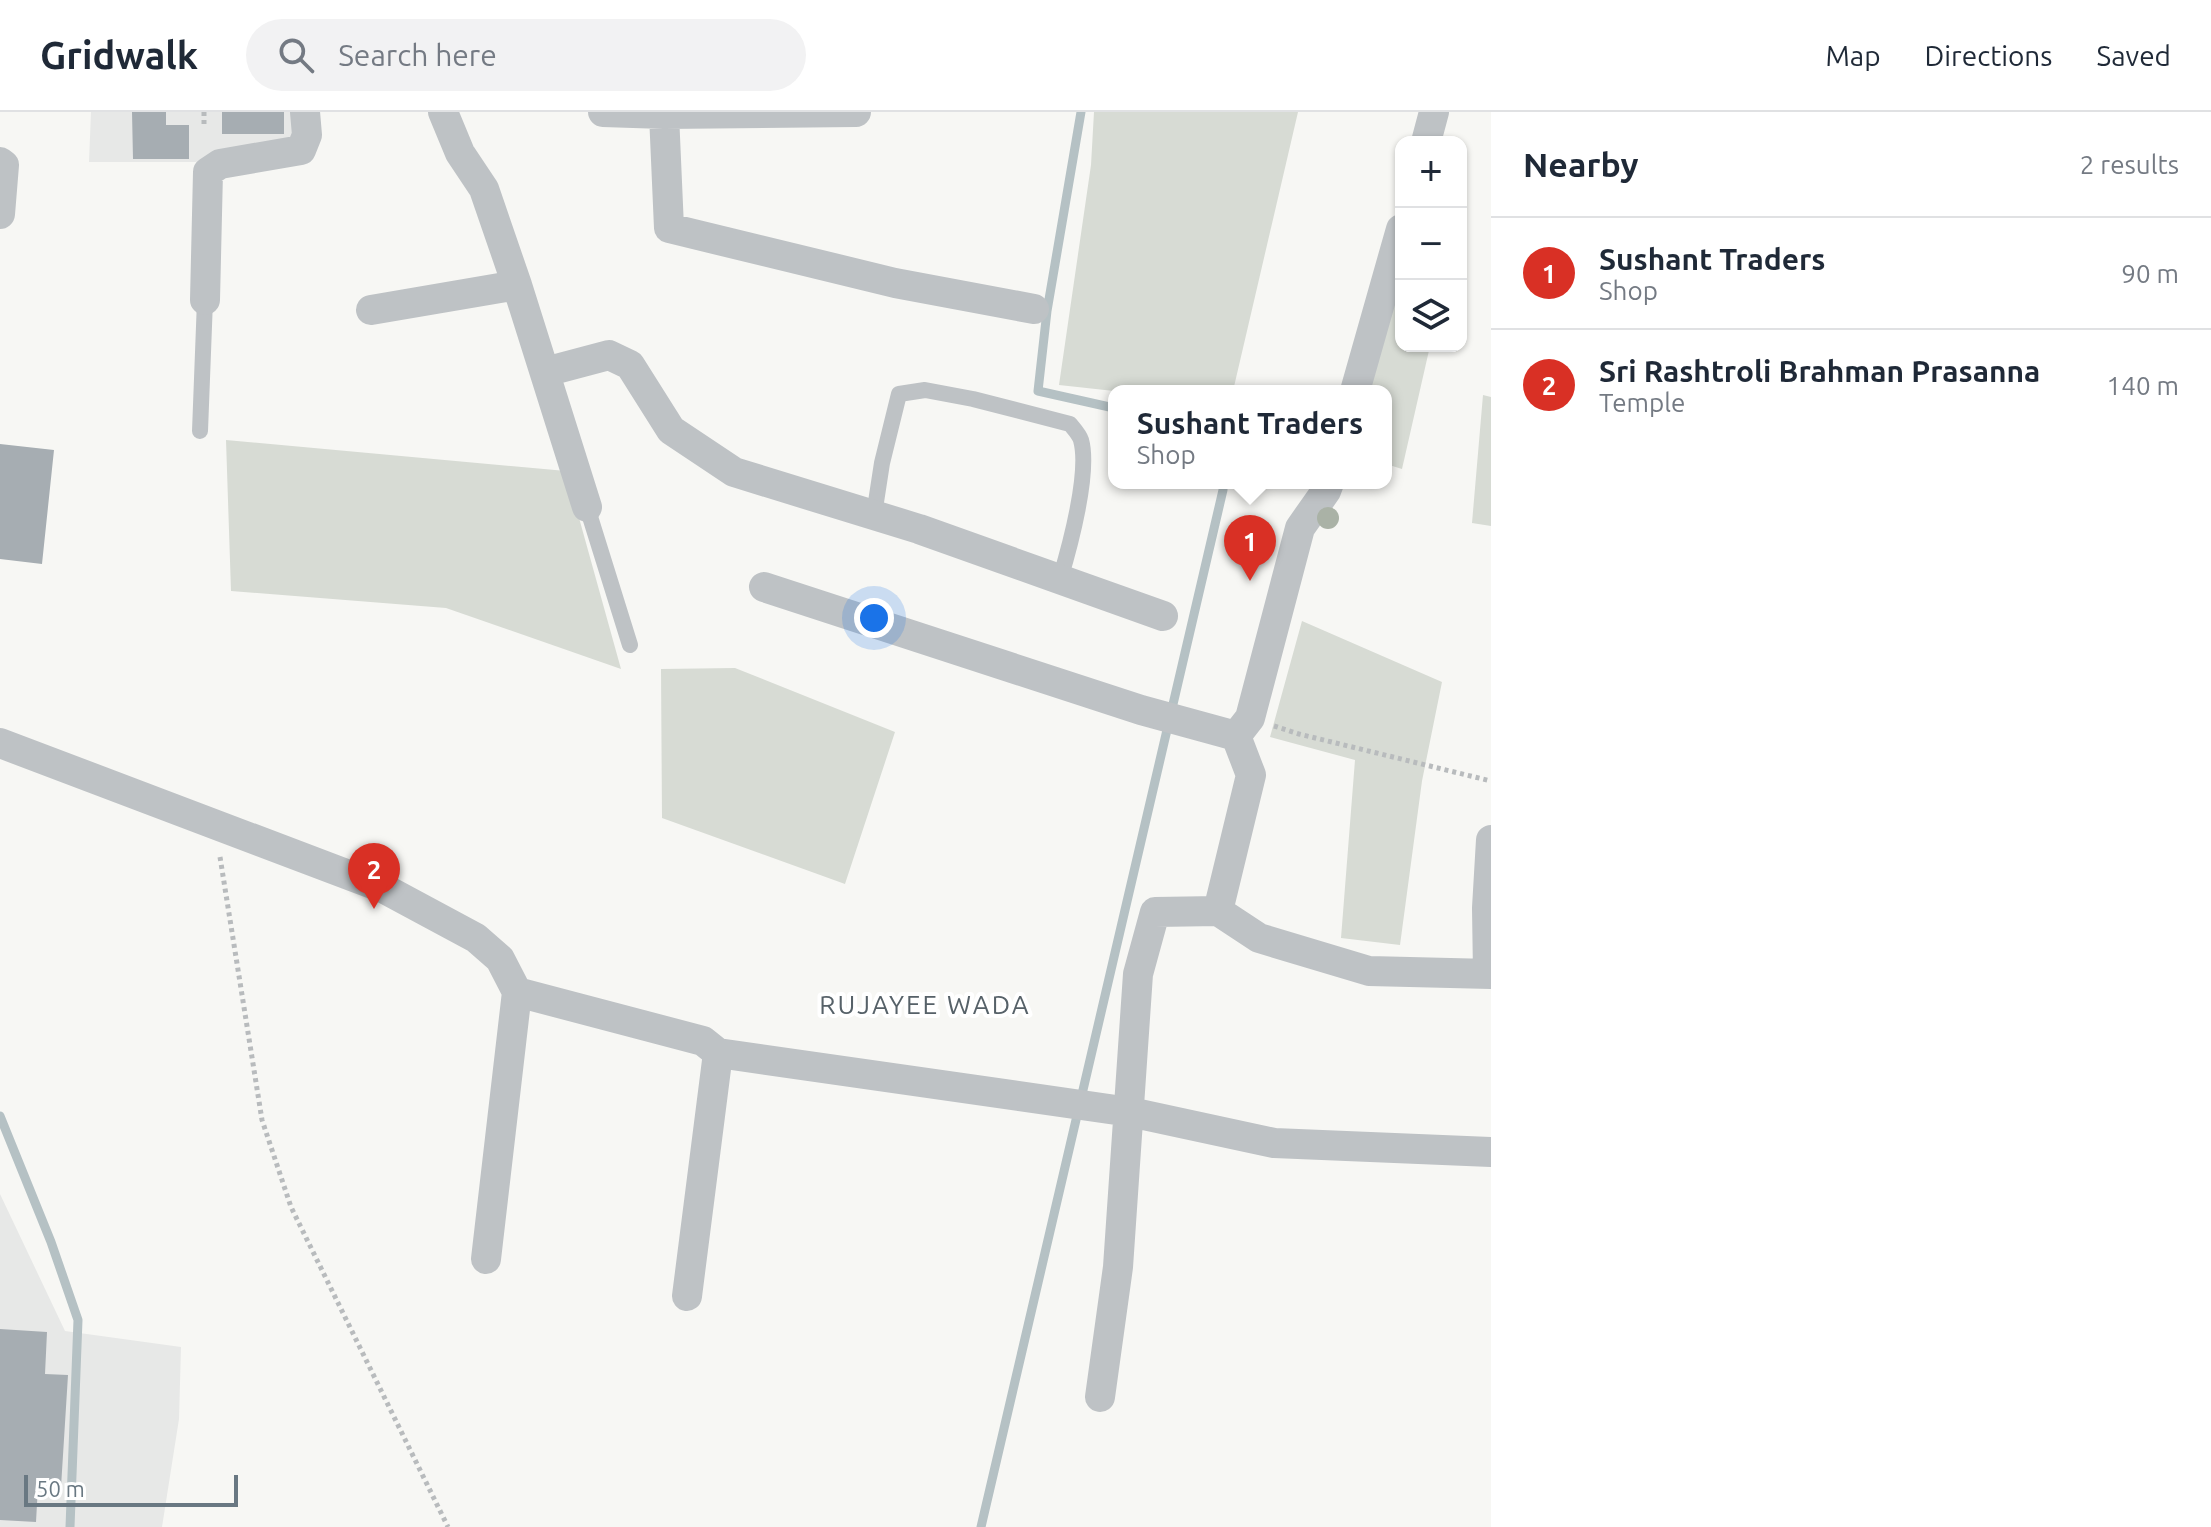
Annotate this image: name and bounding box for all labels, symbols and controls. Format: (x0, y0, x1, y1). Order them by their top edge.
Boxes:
search box (246, 19, 806, 91)
icon: search (274, 33, 318, 77)
text: Gridwalk (40, 34, 198, 76)
text: Search here (338, 38, 497, 72)
text: Map (1825, 40, 1881, 71)
text: Directions (1925, 40, 2052, 71)
text: Saved (2096, 40, 2171, 71)
map controls (1395, 136, 1467, 352)
button: + (1395, 136, 1467, 208)
text: Nearby (1523, 145, 1638, 183)
text: 2 results (2080, 150, 2179, 179)
button: − (1395, 208, 1467, 280)
text: Sushant Traders (1599, 242, 1826, 276)
text: 1 (1542, 259, 1556, 288)
text: 90 m (2121, 259, 2179, 288)
text: Shop (1599, 276, 1658, 305)
button: layers (1395, 280, 1467, 352)
text: Sri Rashtroli Brahman Prasanna (1599, 354, 2040, 388)
text: 2 (1542, 371, 1556, 400)
text: 140 m (2107, 371, 2179, 400)
popup (1108, 385, 1392, 489)
text: Temple (1599, 388, 1685, 417)
text: Sushant Traders (1137, 406, 1363, 440)
text: Shop (1137, 440, 1196, 469)
pin: 1 (1224, 515, 1276, 581)
your location (854, 598, 894, 638)
pin: 2 (348, 843, 400, 909)
district label: RUJAYEE WADA (819, 990, 1031, 1019)
scale bar (24, 1471, 238, 1507)
text: 50 m (36, 1476, 85, 1501)

